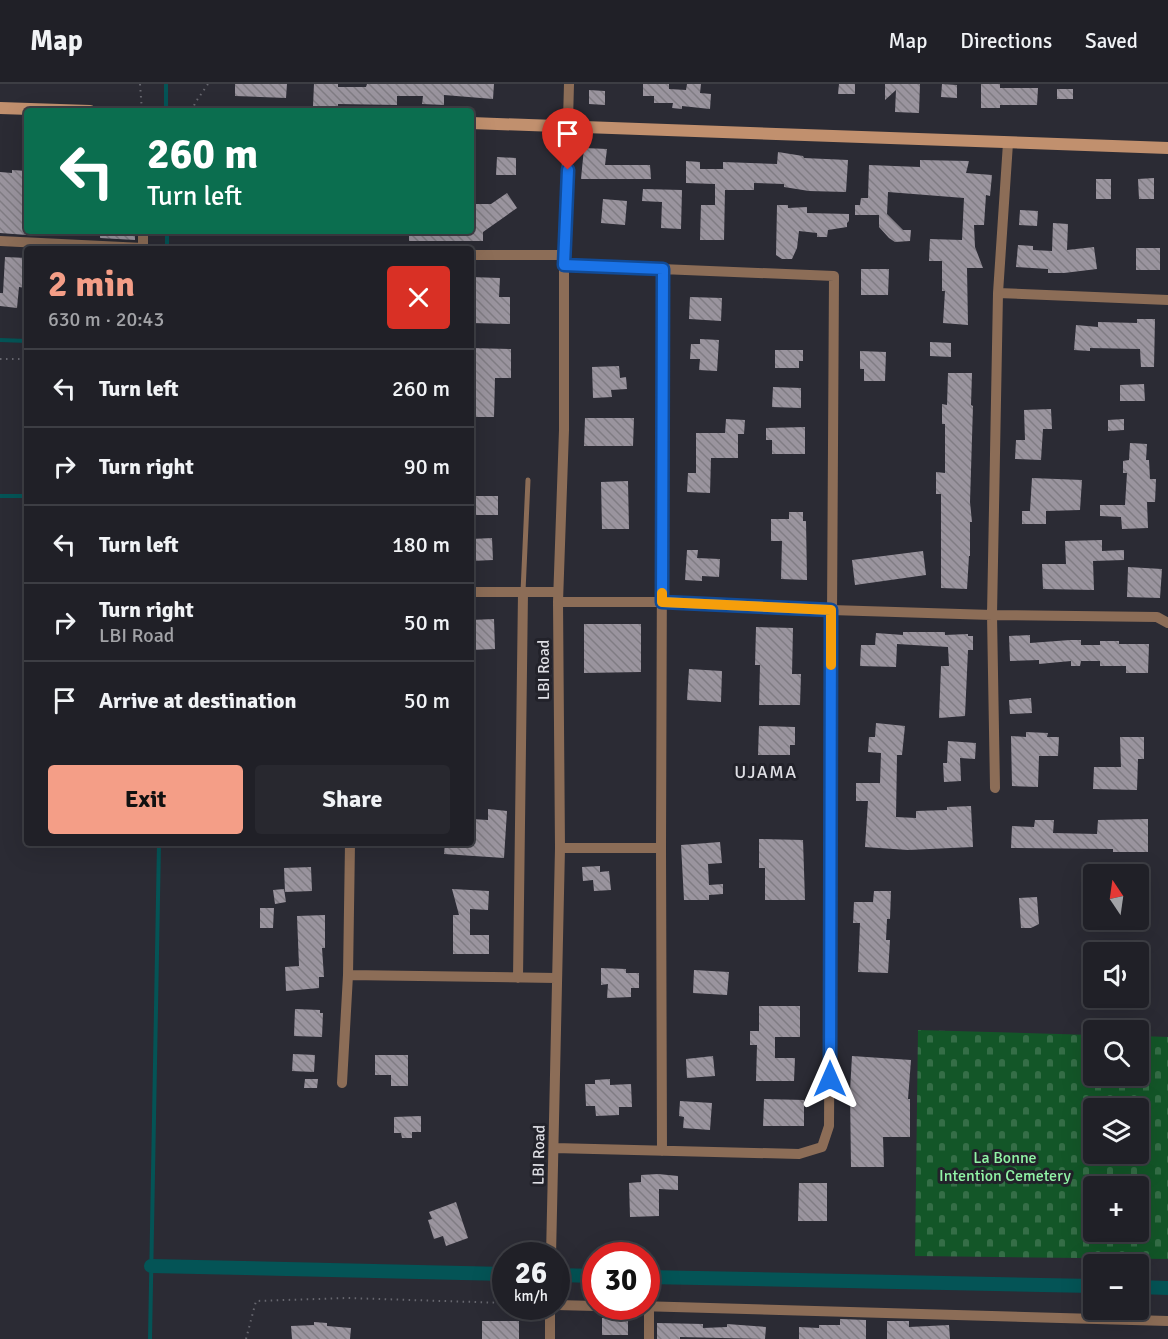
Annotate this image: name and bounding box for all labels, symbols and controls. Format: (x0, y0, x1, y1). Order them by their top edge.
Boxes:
text: Map (30, 24, 83, 58)
text: Map (889, 28, 927, 54)
text: Directions (960, 28, 1052, 54)
text: Saved (1085, 28, 1138, 54)
pin (542, 108, 593, 170)
icon: arrive (551, 117, 584, 150)
text: 260 m (147, 129, 258, 180)
icon: left (48, 132, 126, 210)
text: Turn left (147, 180, 242, 213)
text: 2 min (48, 262, 135, 307)
button: close (387, 266, 450, 329)
text: 630 m · 20:43 (48, 307, 164, 332)
icon: left (48, 372, 81, 405)
text: Turn left (99, 375, 179, 402)
text: 260 m (392, 375, 450, 402)
icon: right (48, 450, 81, 483)
text: Turn right (99, 453, 194, 480)
text: 90 m (404, 453, 450, 480)
icon: left (48, 528, 81, 561)
text: Turn left (99, 531, 179, 558)
text: 180 m (392, 531, 450, 558)
text: Turn right (99, 596, 194, 623)
icon: right (48, 606, 81, 639)
text: 50 m (404, 609, 450, 636)
text: LBI Road (99, 623, 174, 648)
street label: LBI Road (534, 640, 554, 700)
icon: arrive (48, 684, 81, 717)
text: Arrive at destination (99, 687, 296, 714)
text: 50 m (404, 687, 450, 714)
district label: UJAMA (734, 761, 798, 783)
button: Exit (48, 765, 243, 834)
button: Share (255, 765, 450, 834)
north arrow (1083, 864, 1149, 930)
map controls (1083, 864, 1149, 1320)
button: sound (1083, 942, 1149, 1008)
button: search (1083, 1020, 1149, 1086)
position arrow (798, 1047, 862, 1111)
button: layers (1083, 1098, 1149, 1164)
street label: LBI Road (528, 1125, 550, 1185)
park label: La Bonne Intention Cemetery (939, 1148, 1071, 1186)
button: + (1083, 1176, 1149, 1242)
speed limit sign: 30 (582, 1242, 660, 1320)
button: − (1083, 1254, 1149, 1320)
text: 26 (515, 1255, 547, 1292)
text: km/h (514, 1287, 548, 1305)

